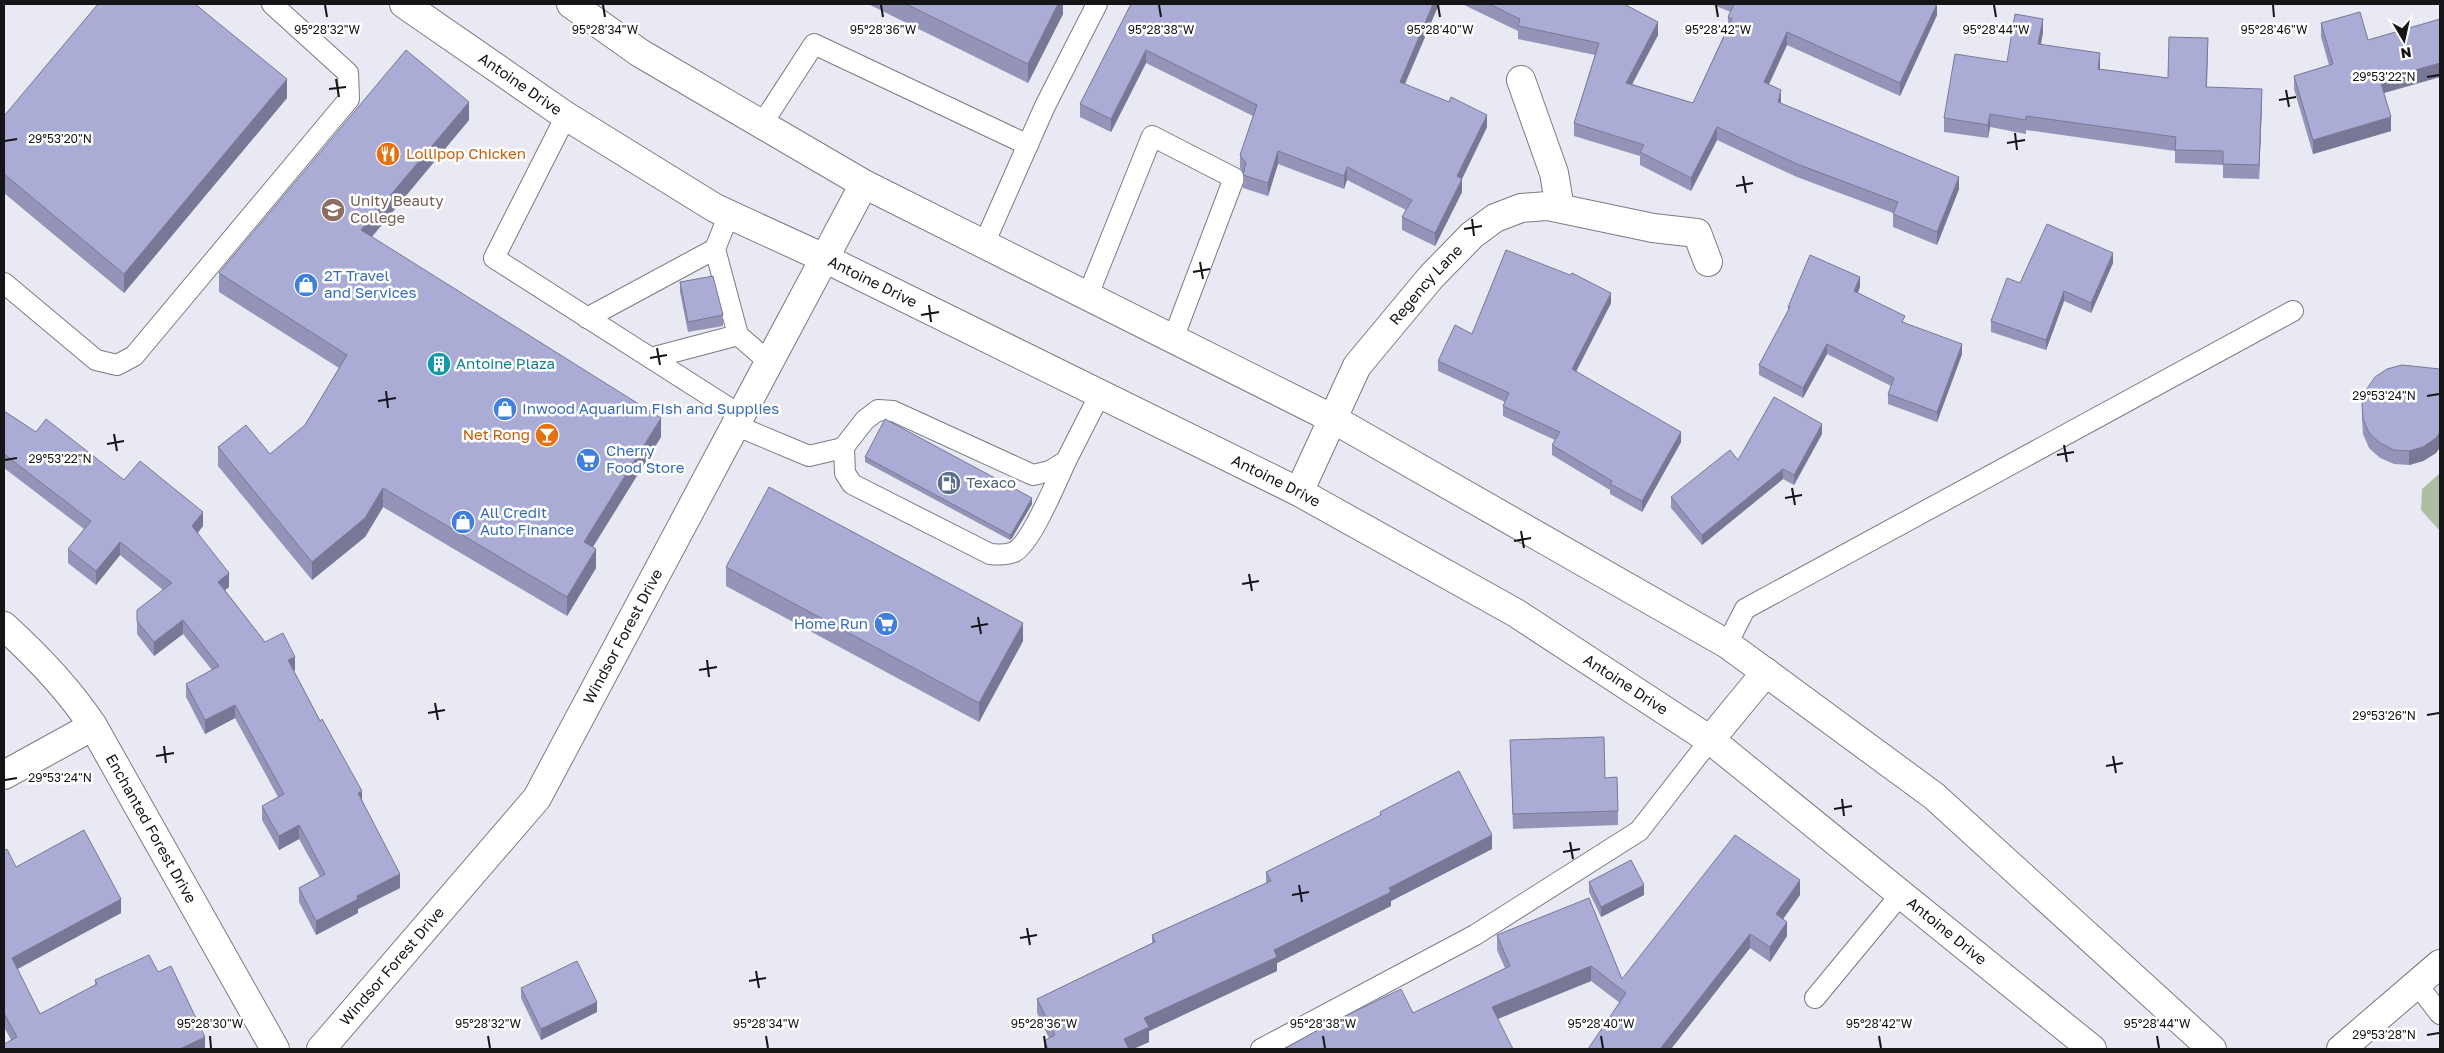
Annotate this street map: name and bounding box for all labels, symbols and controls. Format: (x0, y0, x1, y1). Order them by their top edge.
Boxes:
north arrow (2379, 15, 2429, 65)
text: 95°28'32"W (294, 22, 361, 37)
text: 95°28'34"W (572, 22, 639, 37)
text: 95°28'36"W (850, 22, 917, 37)
text: 95°28'38"W (1128, 22, 1195, 37)
text: 95°28'40"W (1406, 22, 1474, 37)
text: 95°28'42"W (1685, 22, 1752, 37)
text: 95°28'44"W (1963, 22, 2030, 37)
text: 95°28'46"W (2241, 22, 2308, 37)
text: N (2400, 44, 2413, 63)
street label: Antoine Drive (475, 48, 566, 119)
text: 29°53'22"N (2352, 69, 2416, 84)
text: 29°53'20"N (28, 131, 92, 146)
restaurant icon: Lollipop Chicken (375, 141, 401, 167)
place label: Lollipop Chicken (406, 144, 526, 162)
place label: Unity Beauty College (350, 191, 444, 226)
school or university icon: Unity Beauty College (320, 197, 346, 223)
street label: Regency Lane (1385, 240, 1466, 328)
street label: Antoine Drive (825, 251, 921, 311)
place label: 2T Travel and Services (324, 266, 417, 301)
shop icon: 2T Travel and Services (293, 272, 319, 298)
building icon: Antoine Plaza (426, 351, 452, 377)
place label: Antoine Plaza (456, 354, 555, 372)
text: 29°53'24"N (2352, 388, 2416, 403)
shop icon: Inwood Aquarium FIsh and Supplies (492, 396, 518, 422)
place label: Inwood Aquarium FIsh and Supplies (522, 399, 779, 417)
bar icon: Net Rong (534, 422, 560, 448)
place label: Net Rong (463, 425, 530, 443)
place label: Cherry Food Store (606, 441, 685, 476)
supermarket icon: Cherry Food Store (575, 447, 601, 473)
street label: Antoine Drive (1229, 450, 1324, 510)
text: 29°53'22"N (28, 451, 92, 466)
fuel station icon: Texaco (936, 470, 962, 496)
place label: Texaco (966, 473, 1016, 491)
place label: All Credit Auto Finance (480, 503, 575, 538)
shop icon: All Credit Auto Finance (450, 509, 476, 535)
street label: Windsor Forest Drive (579, 565, 666, 707)
supermarket icon: Home Run (873, 611, 899, 637)
place label: Home Run (794, 614, 868, 632)
street label: Antoine Drive (1581, 650, 1672, 718)
text: 29°53'26"N (2352, 708, 2416, 723)
street label: Enchanted Forest Drive (103, 750, 201, 906)
text: 29°53'24"N (28, 770, 92, 785)
street label: Antoine Drive (1904, 893, 1991, 968)
street label: Windsor Forest Drive (335, 903, 447, 1029)
text: 95°28'30"W (177, 1016, 244, 1031)
text: 95°28'32"W (455, 1016, 522, 1031)
text: 95°28'34"W (733, 1016, 800, 1031)
text: 95°28'36"W (1011, 1016, 1078, 1031)
text: 95°28'38"W (1290, 1016, 1357, 1031)
text: 95°28'40"W (1567, 1016, 1635, 1031)
text: 95°28'42"W (1846, 1016, 1913, 1031)
text: 95°28'44"W (2124, 1016, 2191, 1031)
text: 29°53'28"N (2352, 1027, 2416, 1042)

